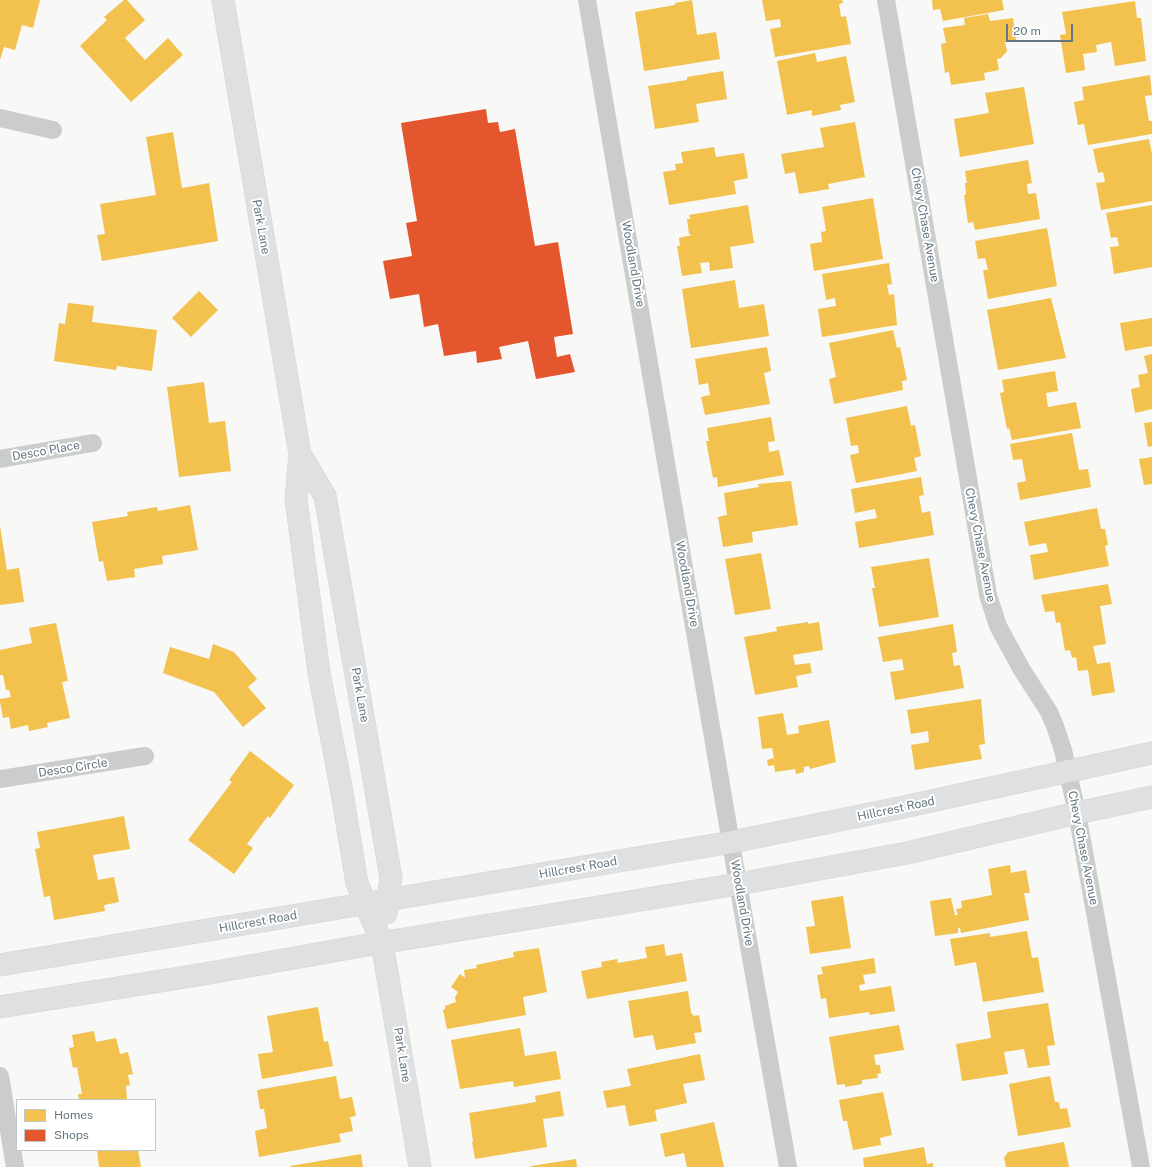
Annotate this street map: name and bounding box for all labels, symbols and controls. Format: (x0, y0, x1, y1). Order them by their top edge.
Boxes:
scale bar (1008, 16, 1075, 42)
text: 20 m (1013, 24, 1041, 38)
street label: Chevy Chase Avenue (908, 167, 942, 283)
street label: Park Lane (249, 198, 273, 256)
street label: Woodland Drive (618, 220, 648, 308)
street label: Desco Place (11, 438, 81, 464)
street label: Chevy Chase Avenue (962, 487, 998, 603)
street label: Woodland Drive (672, 540, 702, 628)
street label: Park Lane (348, 666, 372, 724)
street label: Desco Circle (37, 755, 109, 781)
street label: Chevy Chase Avenue (1065, 790, 1101, 906)
street label: Hillcrest Road (856, 794, 936, 824)
street label: Hillcrest Road (538, 854, 618, 882)
street label: Woodland Drive (727, 859, 757, 947)
street label: Hillcrest Road (218, 908, 298, 936)
street label: Park Lane (391, 1026, 413, 1084)
legend (16, 1099, 156, 1151)
text: Homes (54, 1108, 93, 1122)
text: Shops (54, 1128, 89, 1142)

